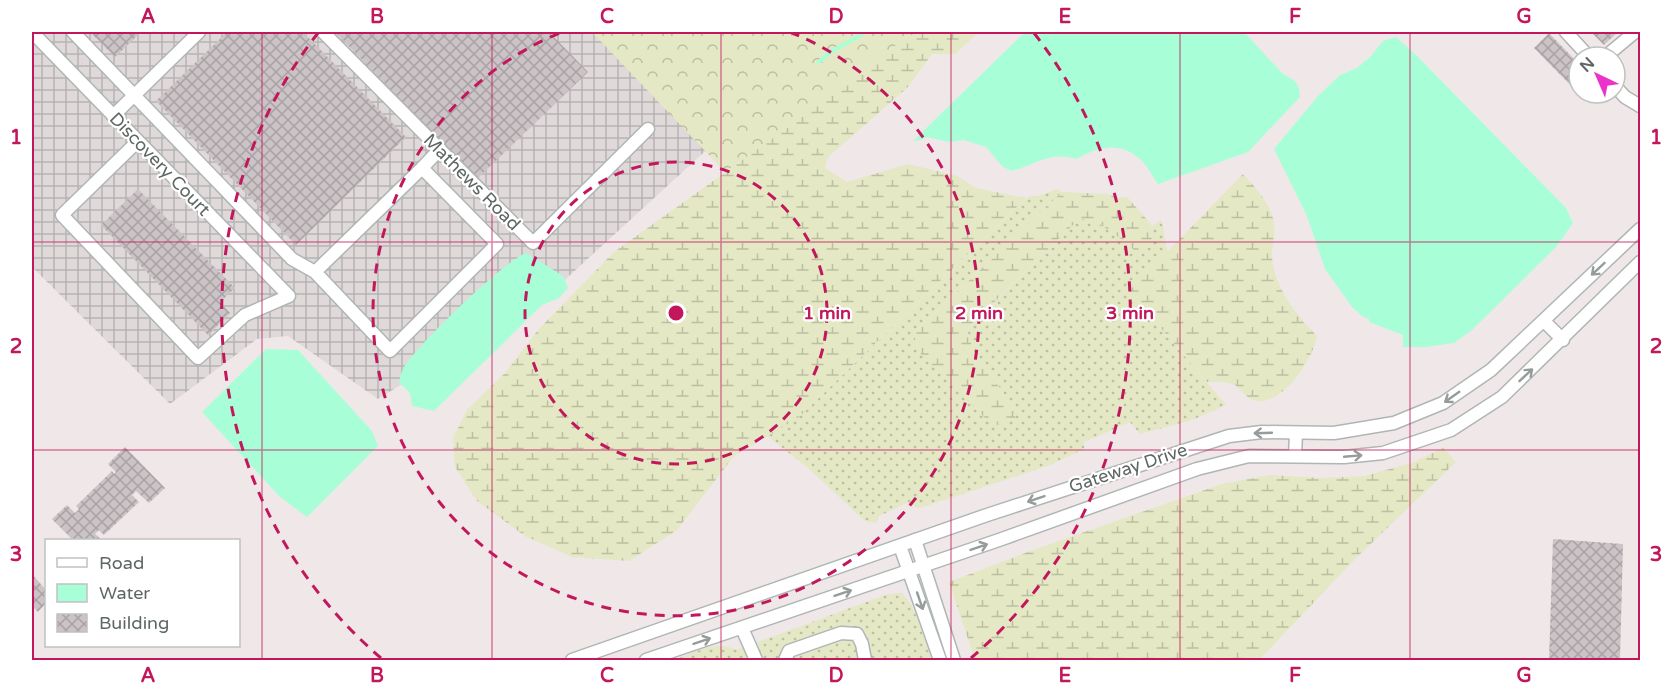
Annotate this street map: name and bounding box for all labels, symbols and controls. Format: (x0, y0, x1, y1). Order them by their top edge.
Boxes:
text: A (141, 5, 156, 29)
text: B (370, 5, 384, 29)
text: C (600, 5, 614, 29)
text: D (828, 5, 844, 29)
text: E (1059, 5, 1072, 29)
text: F (1289, 5, 1301, 29)
text: G (1516, 5, 1532, 29)
north arrow (1567, 45, 1627, 105)
text: N (1576, 53, 1599, 77)
street label: Discovery Court (105, 108, 215, 220)
text: 1 (10, 126, 22, 150)
text: 1 (1650, 126, 1662, 150)
street label: Mathews Road (419, 129, 525, 235)
one-way arrow (1590, 262, 1605, 276)
text: 1 min (803, 302, 851, 324)
text: 2 min (955, 302, 1003, 324)
text: 3 min (1106, 302, 1154, 324)
centre of rings (666, 303, 686, 323)
text: 2 (10, 335, 22, 359)
text: 2 (1650, 335, 1662, 359)
one-way arrow (1518, 368, 1533, 382)
one-way arrow (1444, 391, 1460, 403)
one-way arrow (1254, 427, 1274, 438)
street label: Gateway Drive (1066, 439, 1190, 497)
one-way arrow (1343, 450, 1363, 461)
one-way arrow (1027, 494, 1046, 505)
legend (45, 539, 240, 647)
one-way arrow (969, 540, 988, 551)
text: 3 (10, 543, 22, 567)
text: 3 (1650, 543, 1662, 567)
text: Road (99, 552, 144, 574)
text: Water (99, 582, 150, 604)
one-way arrow (833, 587, 852, 598)
one-way arrow (915, 591, 926, 610)
text: Building (99, 612, 169, 634)
one-way arrow (692, 635, 711, 646)
text: A (141, 664, 156, 688)
text: B (370, 664, 384, 688)
text: C (600, 664, 614, 688)
text: D (828, 664, 844, 688)
text: E (1059, 664, 1072, 688)
text: F (1289, 664, 1301, 688)
text: G (1516, 664, 1532, 688)

